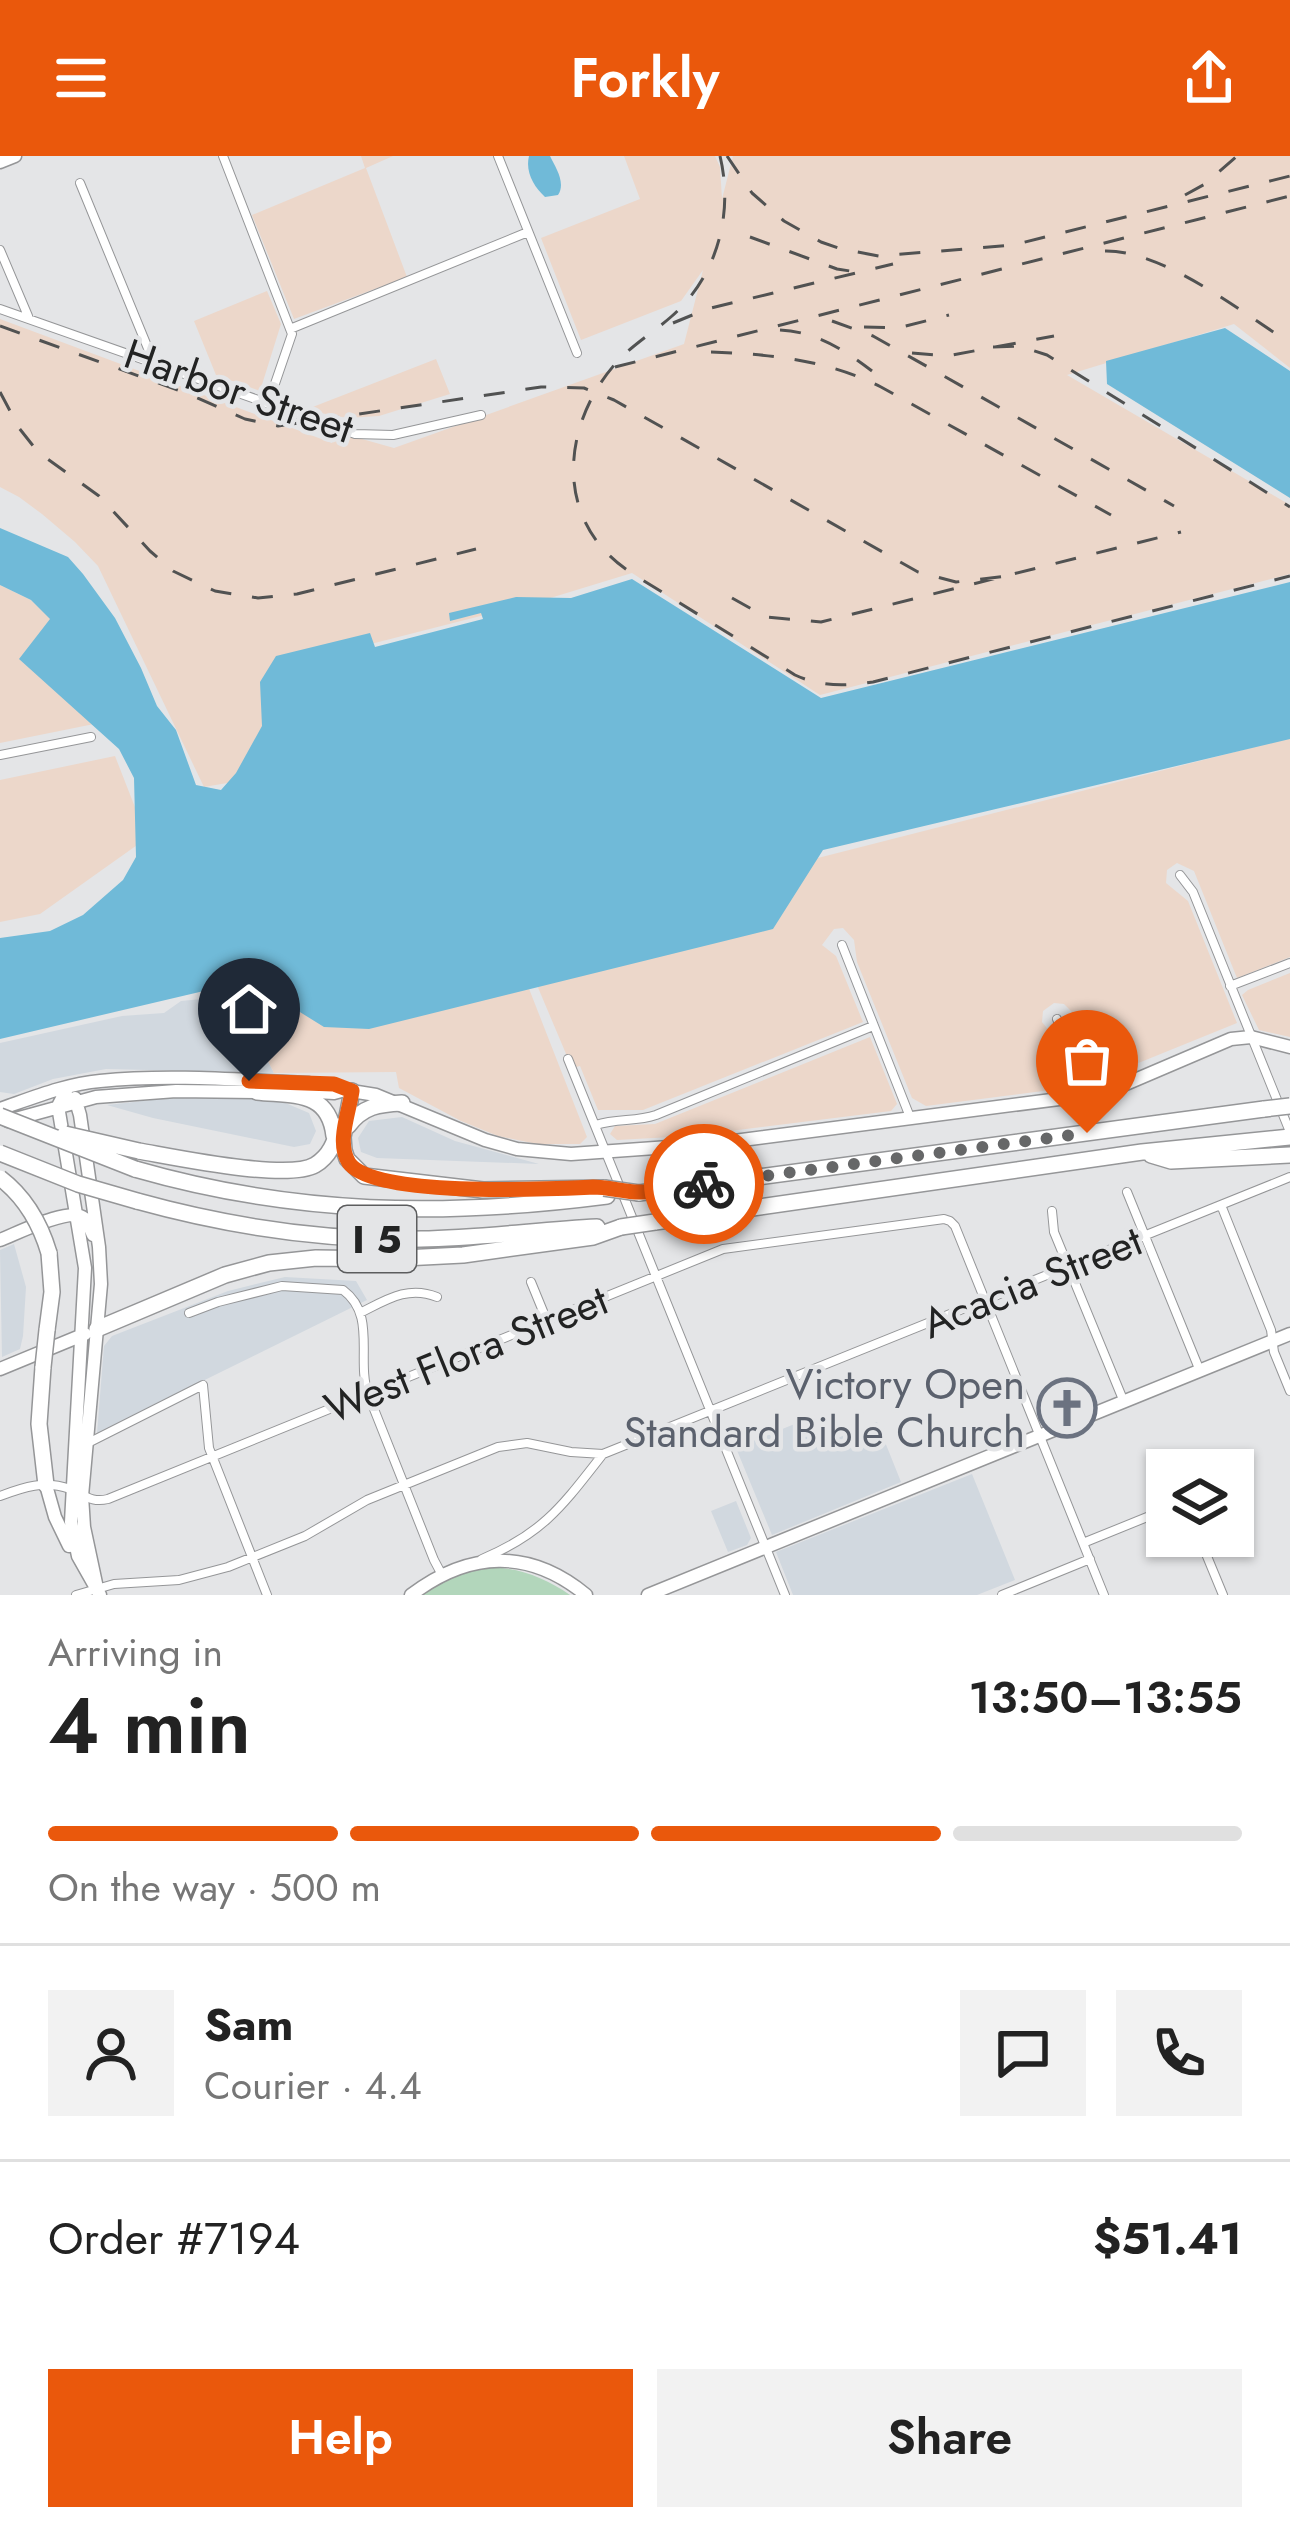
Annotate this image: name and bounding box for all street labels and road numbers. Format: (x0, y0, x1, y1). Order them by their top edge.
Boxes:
street label: Harbor Street (116, 323, 362, 459)
road number: I 5 (338, 1206, 416, 1272)
street label: Acacia Street (913, 1210, 1151, 1354)
street label: West Flora Street (315, 1269, 617, 1439)

